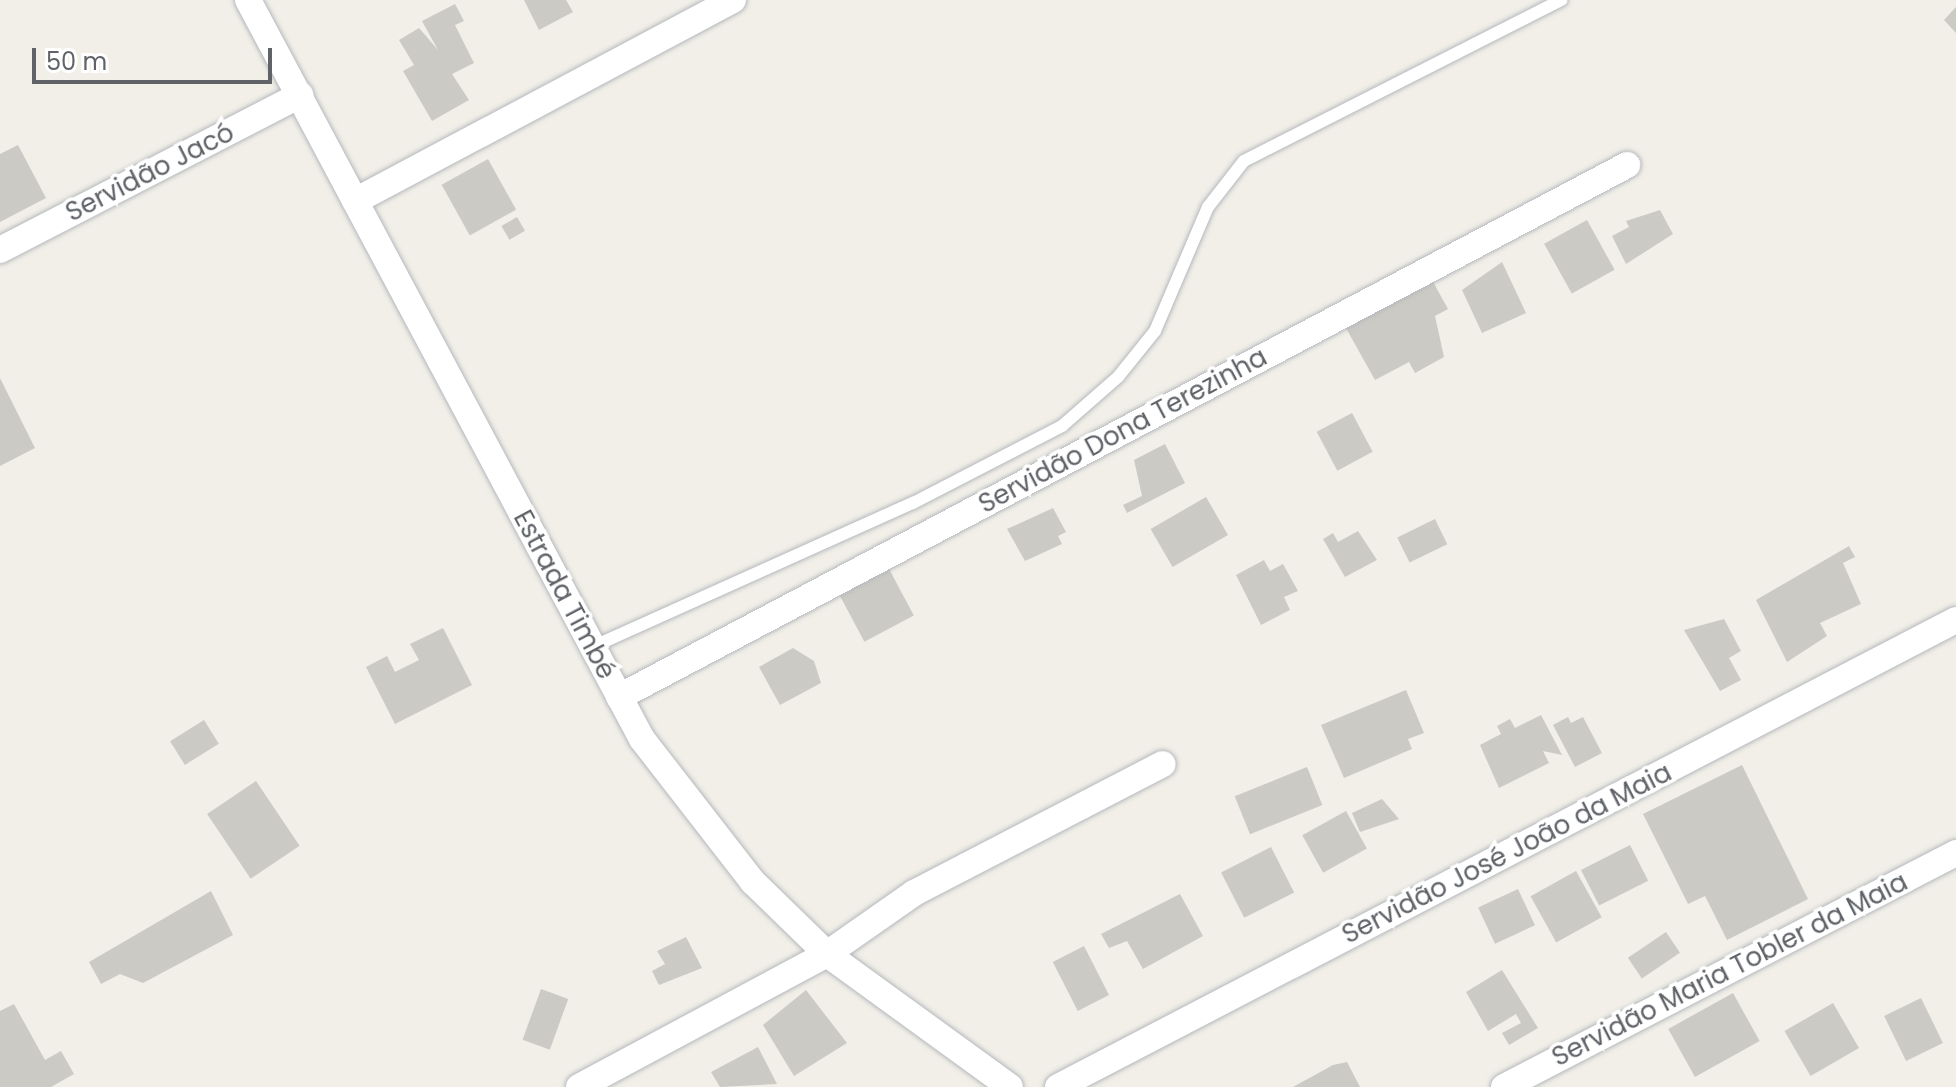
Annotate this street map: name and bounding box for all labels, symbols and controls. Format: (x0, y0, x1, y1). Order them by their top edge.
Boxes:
scale bar (36, 32, 276, 82)
text: 50 m (46, 45, 107, 78)
street label: Servidão Jacó (61, 117, 239, 229)
street label: Servidão Dona Terezinha (973, 342, 1273, 520)
street label: Estrada Timbé (506, 505, 622, 685)
street label: Servidão José João da Maia (1337, 757, 1677, 951)
street label: Servidão Maria Tobler da Maia (1547, 866, 1913, 1074)

